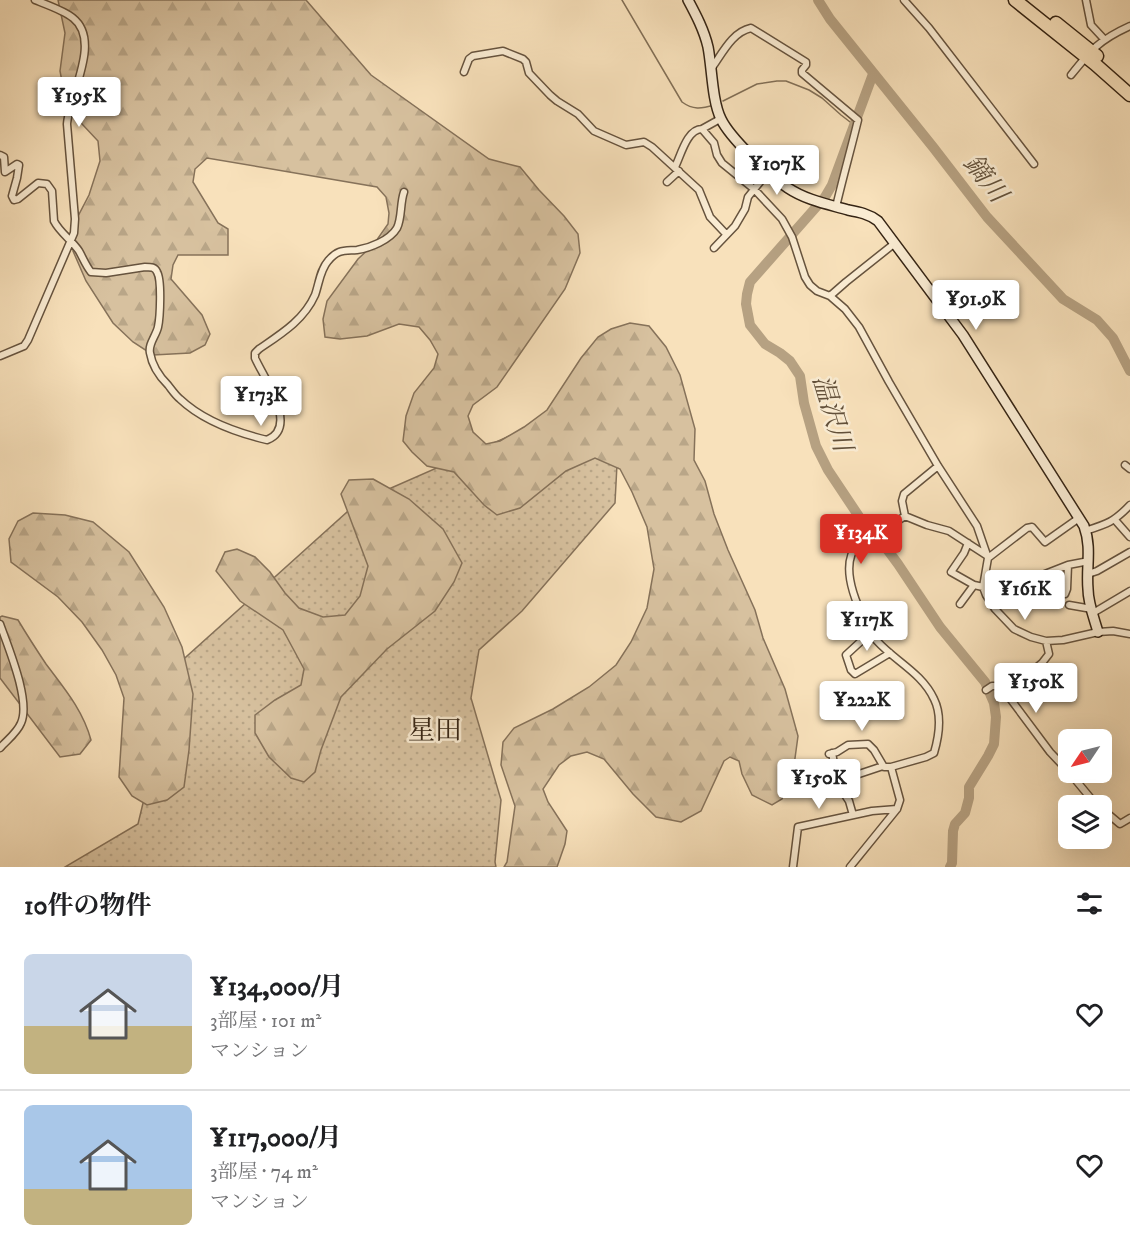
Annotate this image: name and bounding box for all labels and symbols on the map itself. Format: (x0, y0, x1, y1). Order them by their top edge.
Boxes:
pin: ¥195K (37, 77, 121, 128)
pin: ¥107K (735, 145, 819, 196)
water label: 鏑川 (956, 148, 1016, 212)
pin: ¥91.9K (927, 280, 1025, 331)
water label: 温沢川 (804, 371, 860, 458)
pin: ¥173K (219, 376, 303, 427)
pin: ¥134K (819, 514, 903, 565)
pin: ¥161K (983, 570, 1067, 621)
pin: ¥117K (825, 601, 909, 652)
pin: ¥150K (994, 663, 1078, 714)
pin: ¥222K (820, 681, 904, 732)
district label: 星田 (408, 714, 462, 748)
north arrow (1058, 729, 1112, 783)
pin: ¥150K (777, 759, 861, 810)

